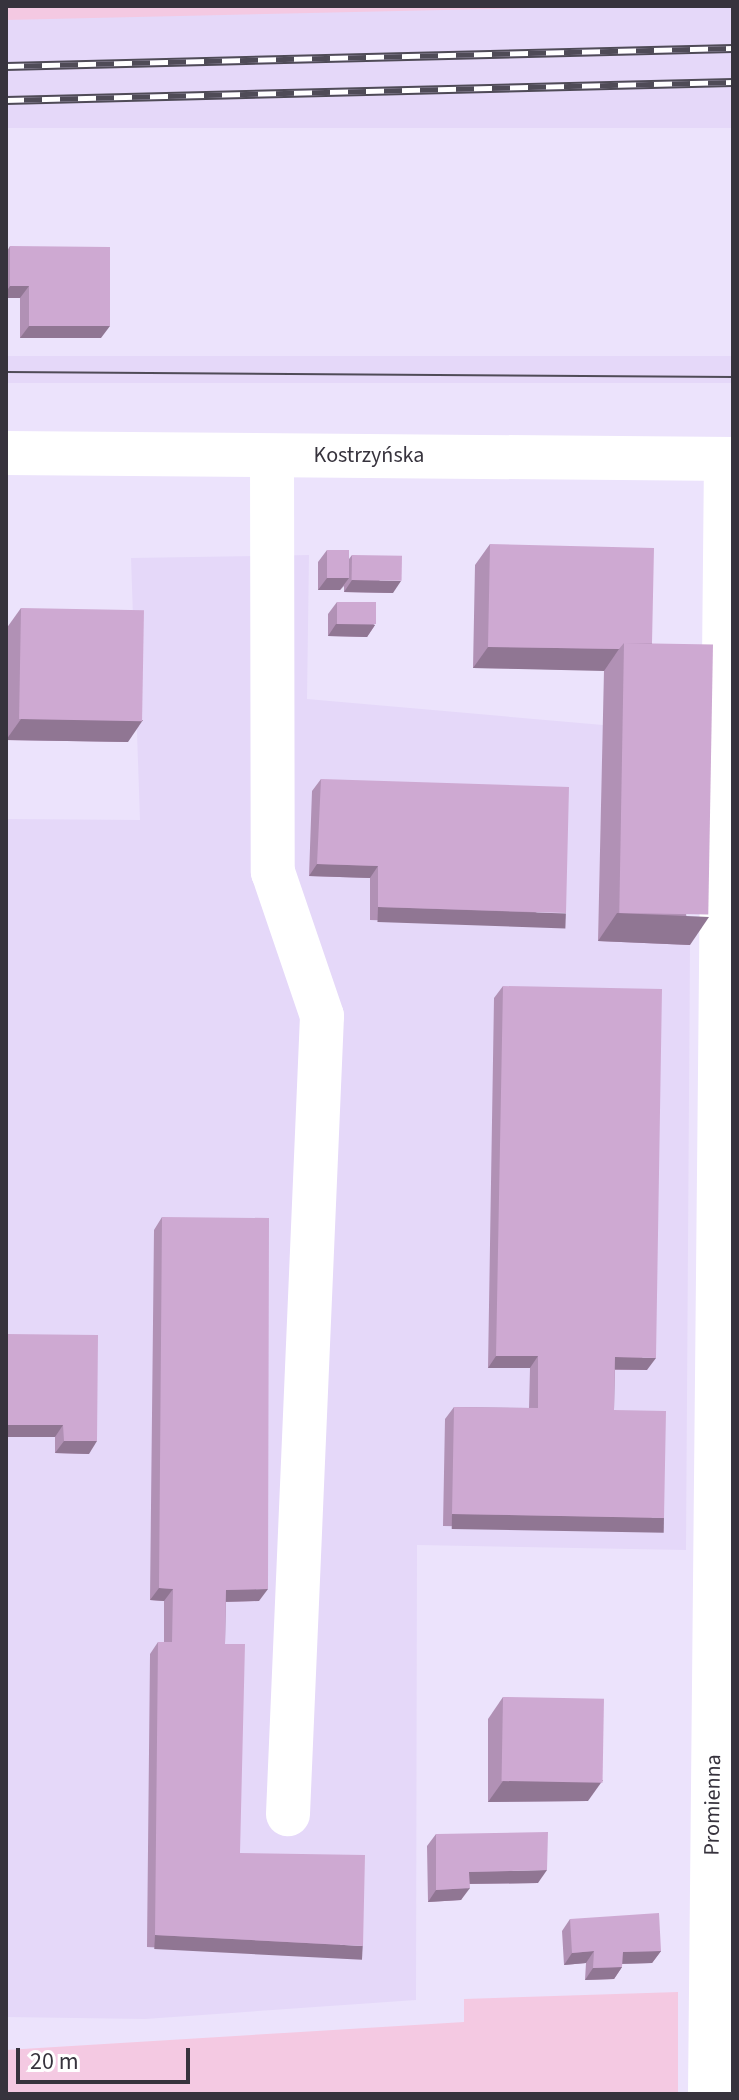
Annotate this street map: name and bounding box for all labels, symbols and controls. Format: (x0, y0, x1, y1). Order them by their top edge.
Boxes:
street label: Kostrzyńska (314, 443, 424, 469)
street label: Promienna (699, 1754, 727, 1856)
scale bar (20, 2032, 194, 2082)
text: 20 m (30, 2044, 79, 2079)

